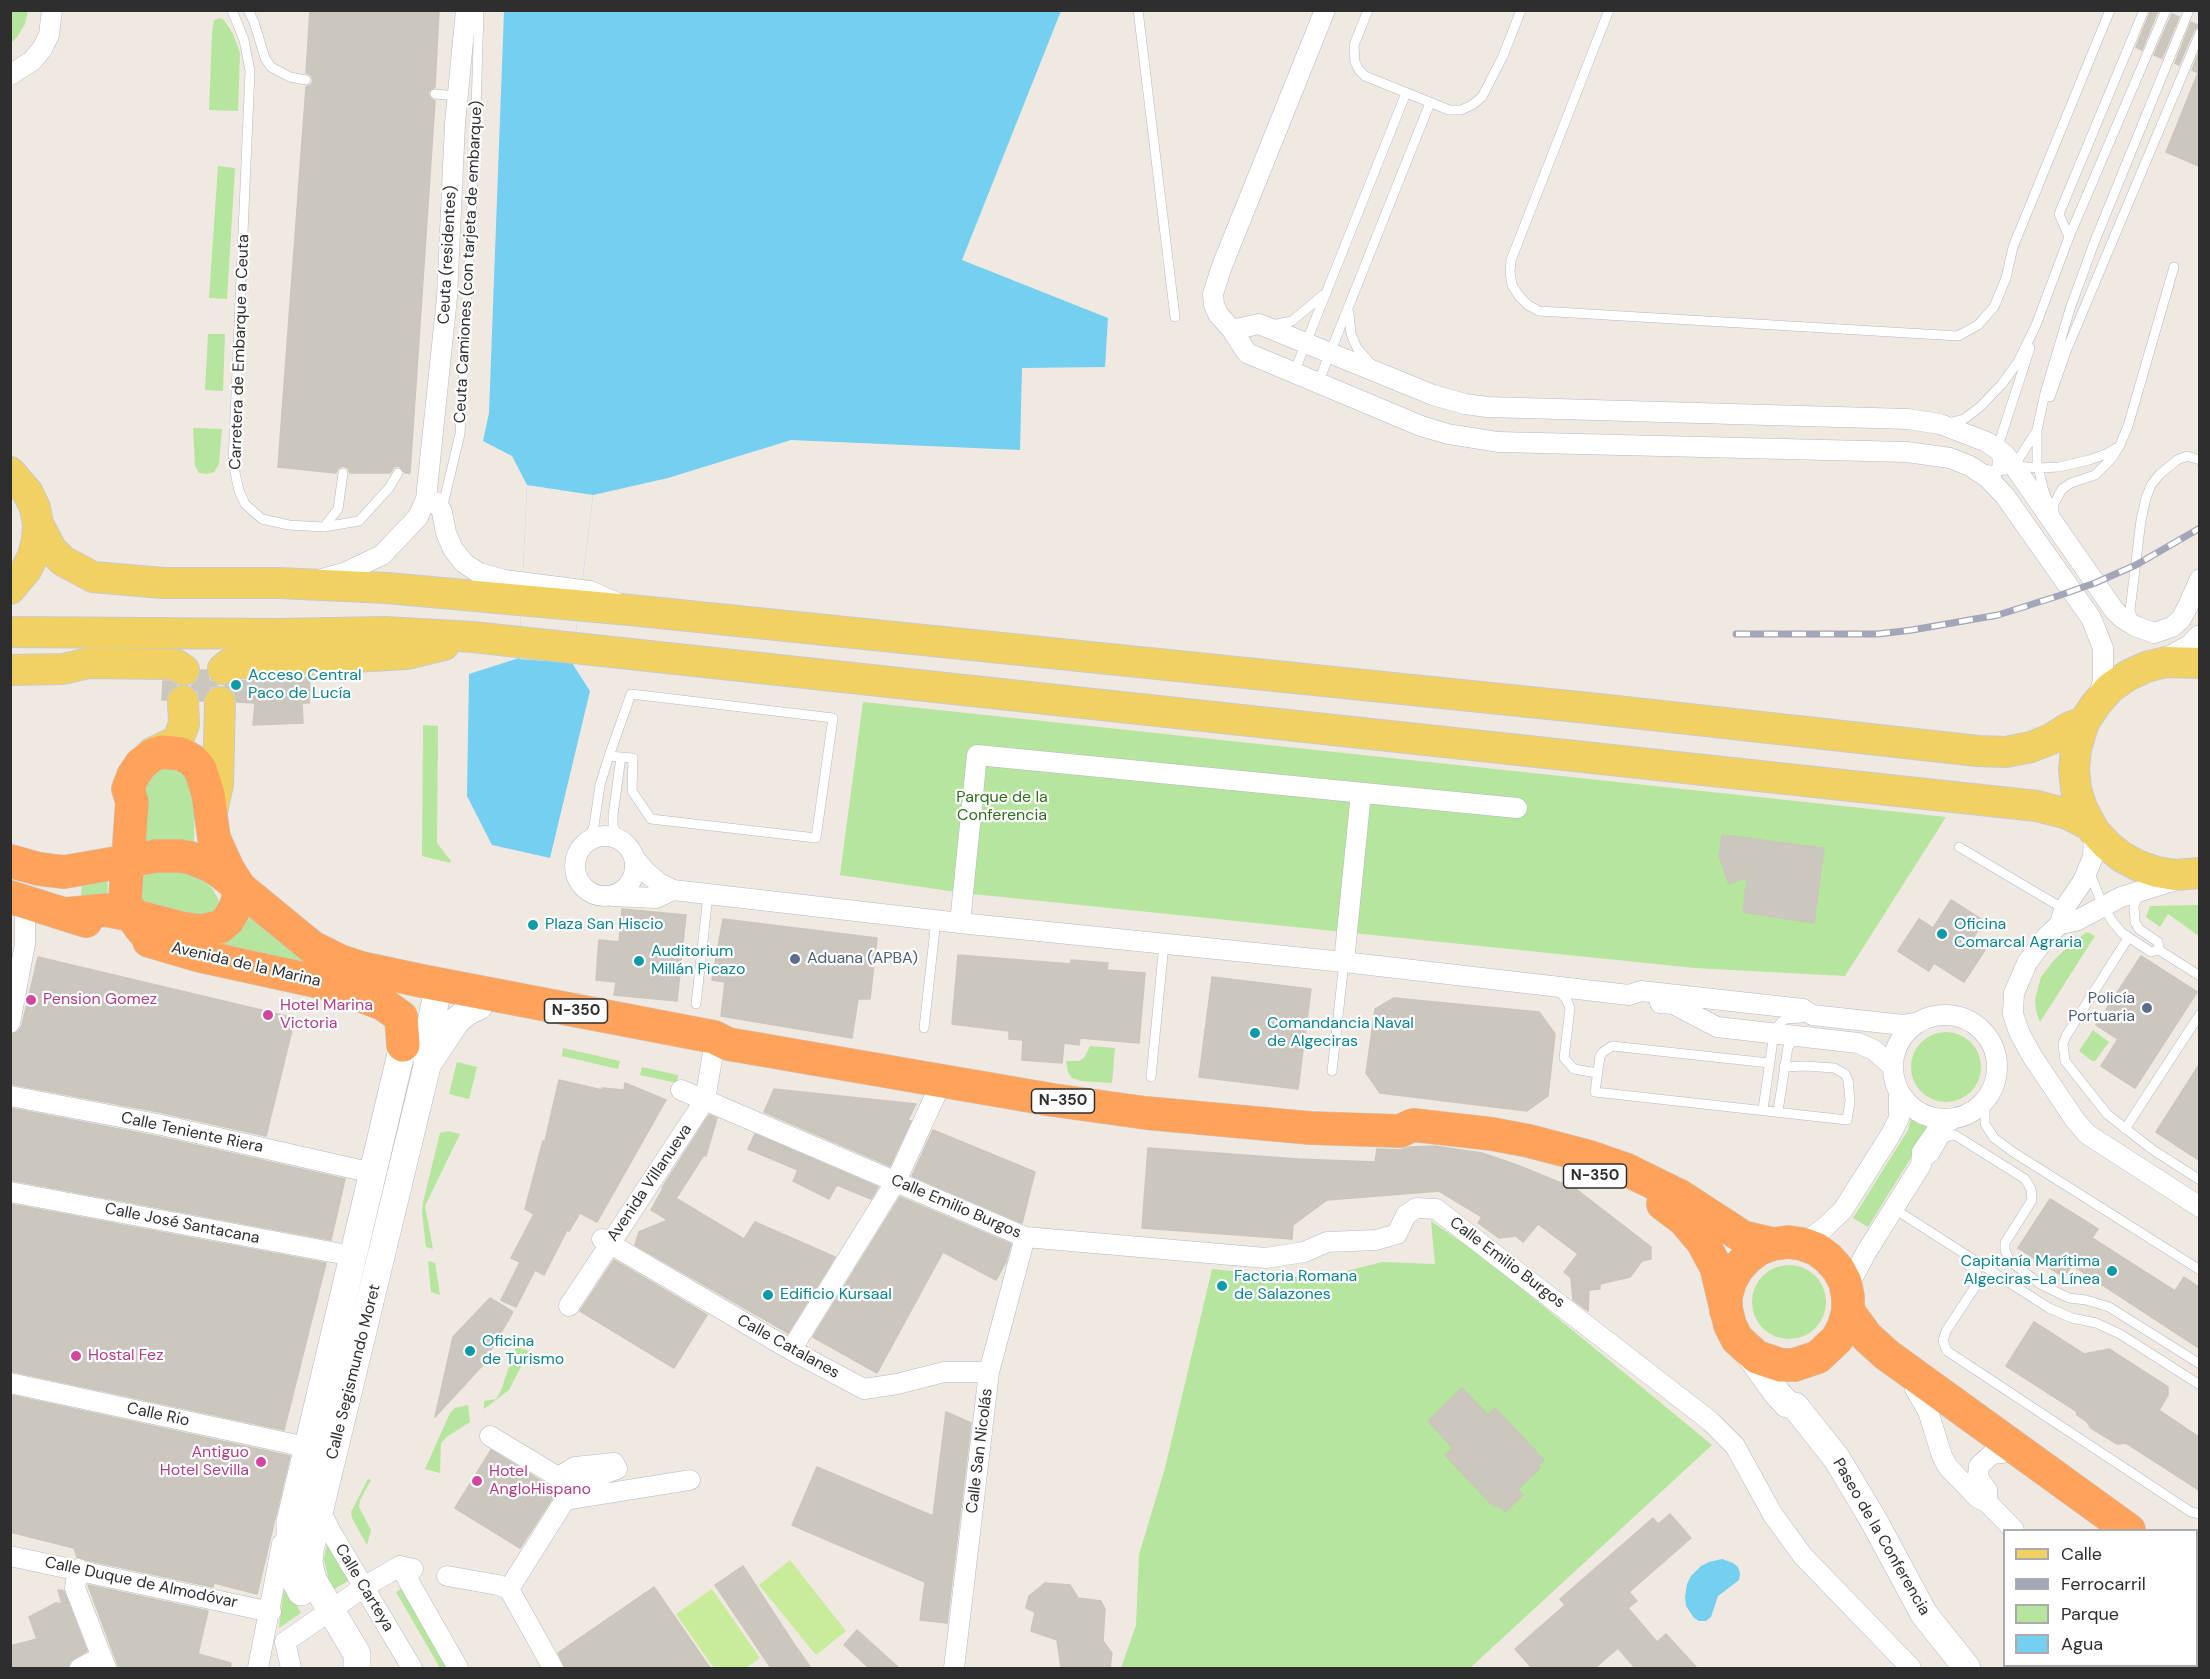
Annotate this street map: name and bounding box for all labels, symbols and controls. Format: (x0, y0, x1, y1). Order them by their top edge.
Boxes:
street label: Ceuta Camiones (con tarjeta de embarque) (451, 100, 487, 424)
street label: Ceuta (residentes) (435, 185, 461, 325)
street label: Carretera de Embarque a Ceuta (226, 234, 254, 470)
place label: Acceso Central Paco de Lucía (248, 666, 362, 704)
marker: Acceso Central Paco de Lucía (229, 678, 243, 692)
park label: Parque de la Conferencia (956, 788, 1048, 826)
place label: Plaza San Hiscio (545, 915, 664, 935)
place label: Oficina Comarcal Agraria (1954, 915, 2082, 953)
marker: Plaza San Hiscio (526, 918, 540, 932)
marker: Oficina Comarcal Agraria (1935, 927, 1949, 941)
street label: Avenida de la Marina (169, 938, 323, 992)
place label: Auditorium Millán Picazo (651, 942, 745, 980)
place label: Aduana (APBA) (807, 949, 918, 969)
marker: Aduana (APBA) (788, 952, 802, 966)
marker: Auditorium Millán Picazo (632, 954, 646, 968)
place label: Policía Portuaria (2068, 989, 2135, 1027)
place label: Pension Gomez (43, 990, 157, 1010)
marker: Pension Gomez (24, 993, 38, 1007)
place label: Hotel Marina Victoria (280, 996, 373, 1034)
road number: N-350 (544, 999, 608, 1023)
marker: Policía Portuaria (2140, 1001, 2154, 1015)
marker: Hotel Marina Victoria (261, 1008, 275, 1022)
place label: Comandancia Naval de Algeciras (1267, 1014, 1414, 1052)
marker: Comandancia Naval de Algeciras (1248, 1026, 1262, 1040)
road number: N-350 (1032, 1089, 1094, 1113)
street label: Calle Teniente Riera (119, 1109, 265, 1157)
street label: Avenida Villanueva (604, 1121, 696, 1245)
road number: N-350 (1564, 1164, 1626, 1188)
street label: Calle Emilio Burgos (888, 1171, 1024, 1243)
street label: Calle José Santacana (103, 1200, 261, 1248)
street label: Calle Emilio Burgos (1445, 1213, 1569, 1313)
place label: Capitanía Marítima Algeciras-La Línea (1961, 1252, 2100, 1290)
marker: Capitanía Marítima Algeciras-La Línea (2105, 1264, 2119, 1278)
place label: Factoria Romana de Salazones (1234, 1267, 1357, 1305)
marker: Factoria Romana de Salazones (1215, 1279, 1229, 1293)
street label: Calle Segismundo Moret (323, 1282, 385, 1462)
place label: Edificio Kursaal (780, 1285, 892, 1305)
marker: Edificio Kursaal (761, 1288, 775, 1302)
street label: Calle Catalanes (733, 1311, 843, 1383)
place label: Oficina de Turismo (482, 1332, 564, 1370)
marker: Oficina de Turismo (463, 1344, 477, 1358)
place label: Hostal Fez (88, 1346, 164, 1366)
marker: Hostal Fez (69, 1349, 83, 1363)
street label: Calle San Nicolás (963, 1387, 997, 1515)
street label: Calle Rio (125, 1399, 191, 1431)
place label: Antiguo Hotel Sevilla (160, 1443, 249, 1481)
marker: Antiguo Hotel Sevilla (254, 1455, 268, 1469)
street label: Paseo de la Conferencia (1828, 1455, 1934, 1619)
place label: Hotel AngloHispano (489, 1462, 591, 1500)
marker: Hotel AngloHispano (470, 1474, 484, 1488)
legend (2003, 1529, 2198, 1667)
street label: Calle Carteya (330, 1541, 398, 1635)
text: Calle (2061, 1542, 2102, 1566)
street label: Calle Duque de Almodóvar (43, 1553, 239, 1613)
text: Ferrocarril (2061, 1572, 2146, 1596)
text: Parque (2061, 1602, 2119, 1626)
text: Agua (2061, 1632, 2103, 1656)

